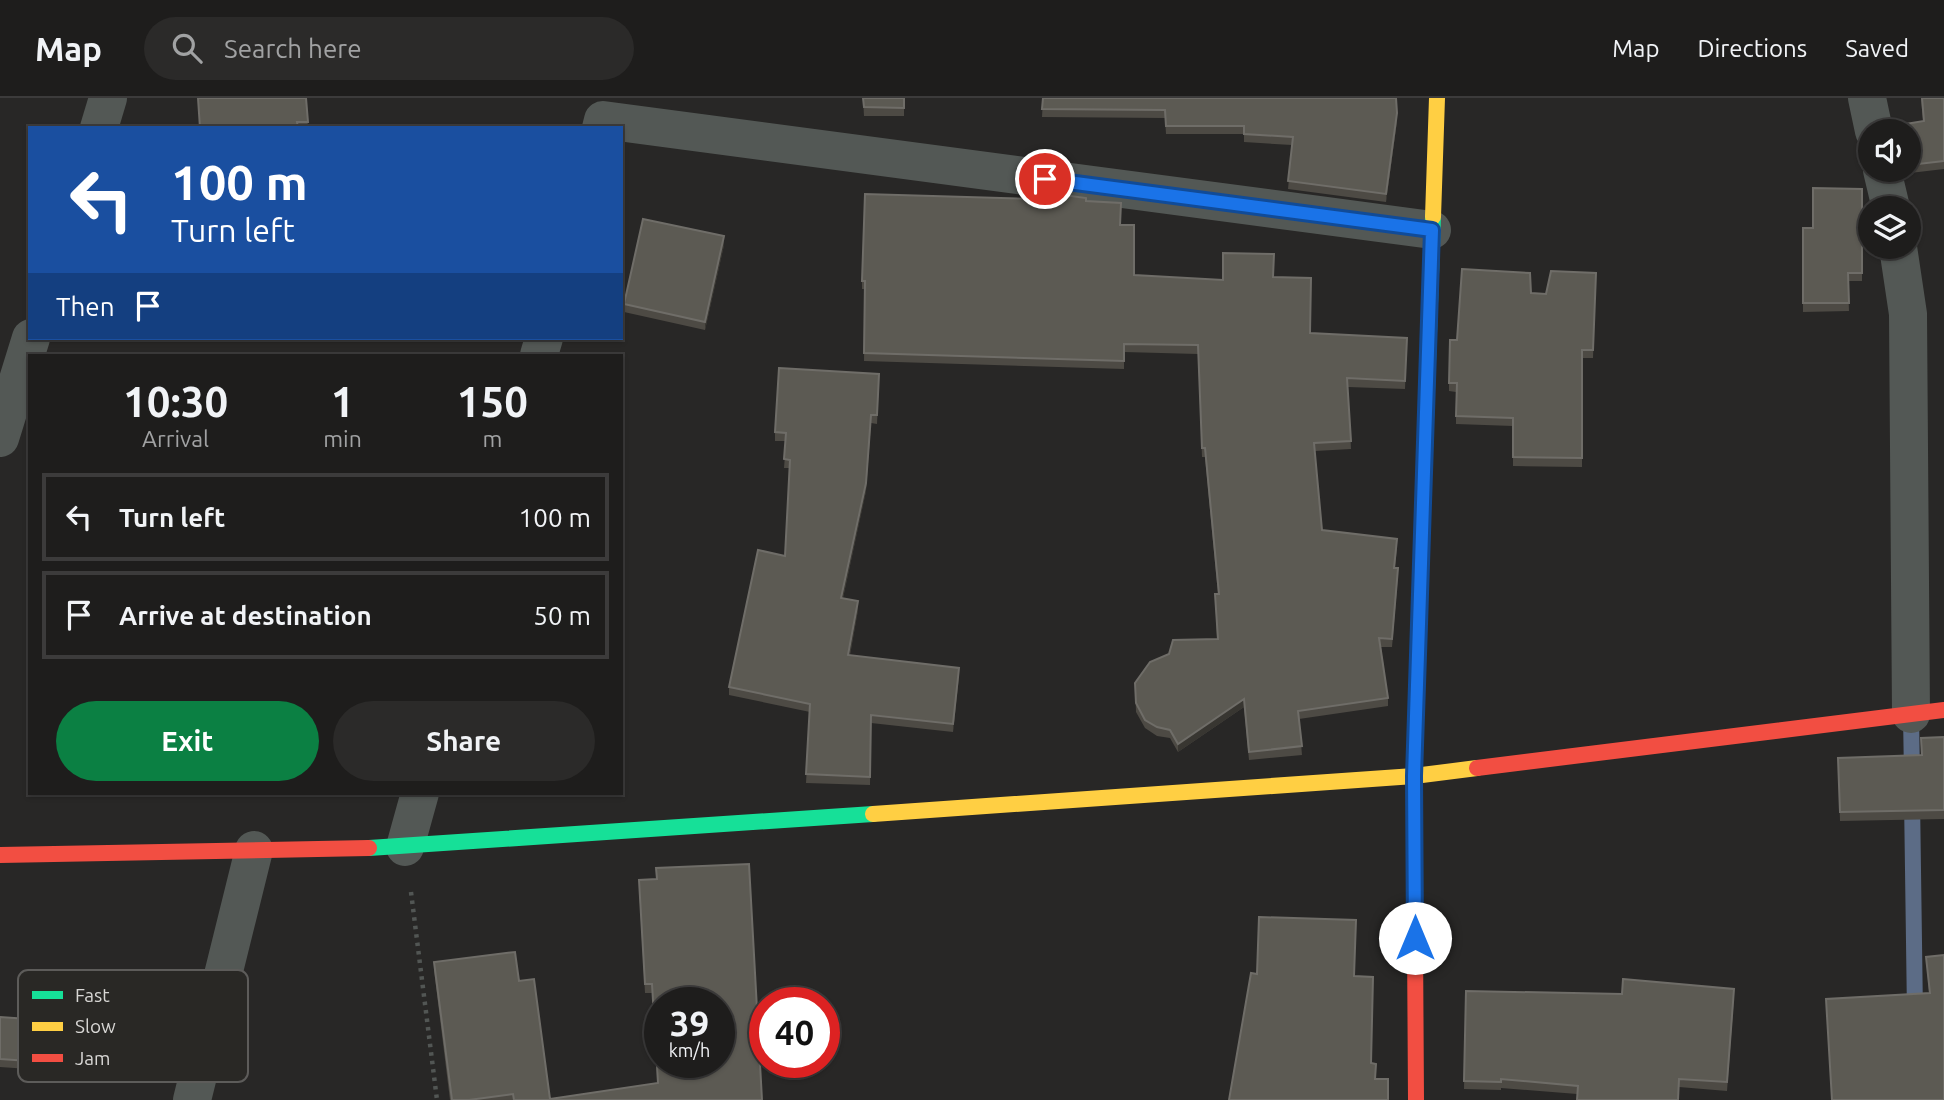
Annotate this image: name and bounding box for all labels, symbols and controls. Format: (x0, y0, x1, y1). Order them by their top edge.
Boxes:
search box (144, 17, 634, 80)
icon: search (168, 29, 206, 67)
text: Map (35, 30, 102, 67)
text: Search here (224, 34, 362, 63)
text: Map (1612, 35, 1659, 62)
text: Directions (1697, 35, 1807, 62)
text: Saved (1845, 35, 1909, 62)
map controls (1858, 119, 1921, 259)
button: sound (1858, 119, 1921, 182)
pin (1015, 149, 1075, 209)
icon: left (56, 154, 147, 245)
text: 100 m (171, 154, 308, 209)
icon: arrive (1026, 160, 1064, 198)
button: layers (1858, 196, 1921, 259)
text: Turn left (171, 212, 295, 248)
icon: arrive (129, 287, 167, 325)
text: Then (56, 292, 115, 321)
text: 10:30 (123, 378, 228, 425)
text: 1 (331, 378, 354, 425)
text: 150 (457, 378, 528, 425)
text: Arrival (142, 426, 209, 451)
text: min (323, 426, 362, 451)
text: m (482, 426, 502, 451)
icon: left (60, 498, 98, 536)
text: Turn left (119, 503, 225, 532)
text: 100 m (519, 503, 591, 532)
icon: arrive (60, 596, 98, 634)
text: Arrive at destination (119, 601, 372, 630)
text: 50 m (533, 601, 591, 630)
button: Exit (56, 701, 319, 781)
button: Share (333, 701, 595, 781)
position arrow (1378, 901, 1452, 975)
legend (18, 970, 248, 1082)
text: Fast (75, 984, 110, 1006)
speed limit sign: 40 (749, 987, 840, 1078)
text: 39 (670, 1003, 709, 1043)
text: Slow (75, 1015, 116, 1037)
text: km/h (669, 1040, 710, 1060)
text: Jam (75, 1047, 111, 1069)

